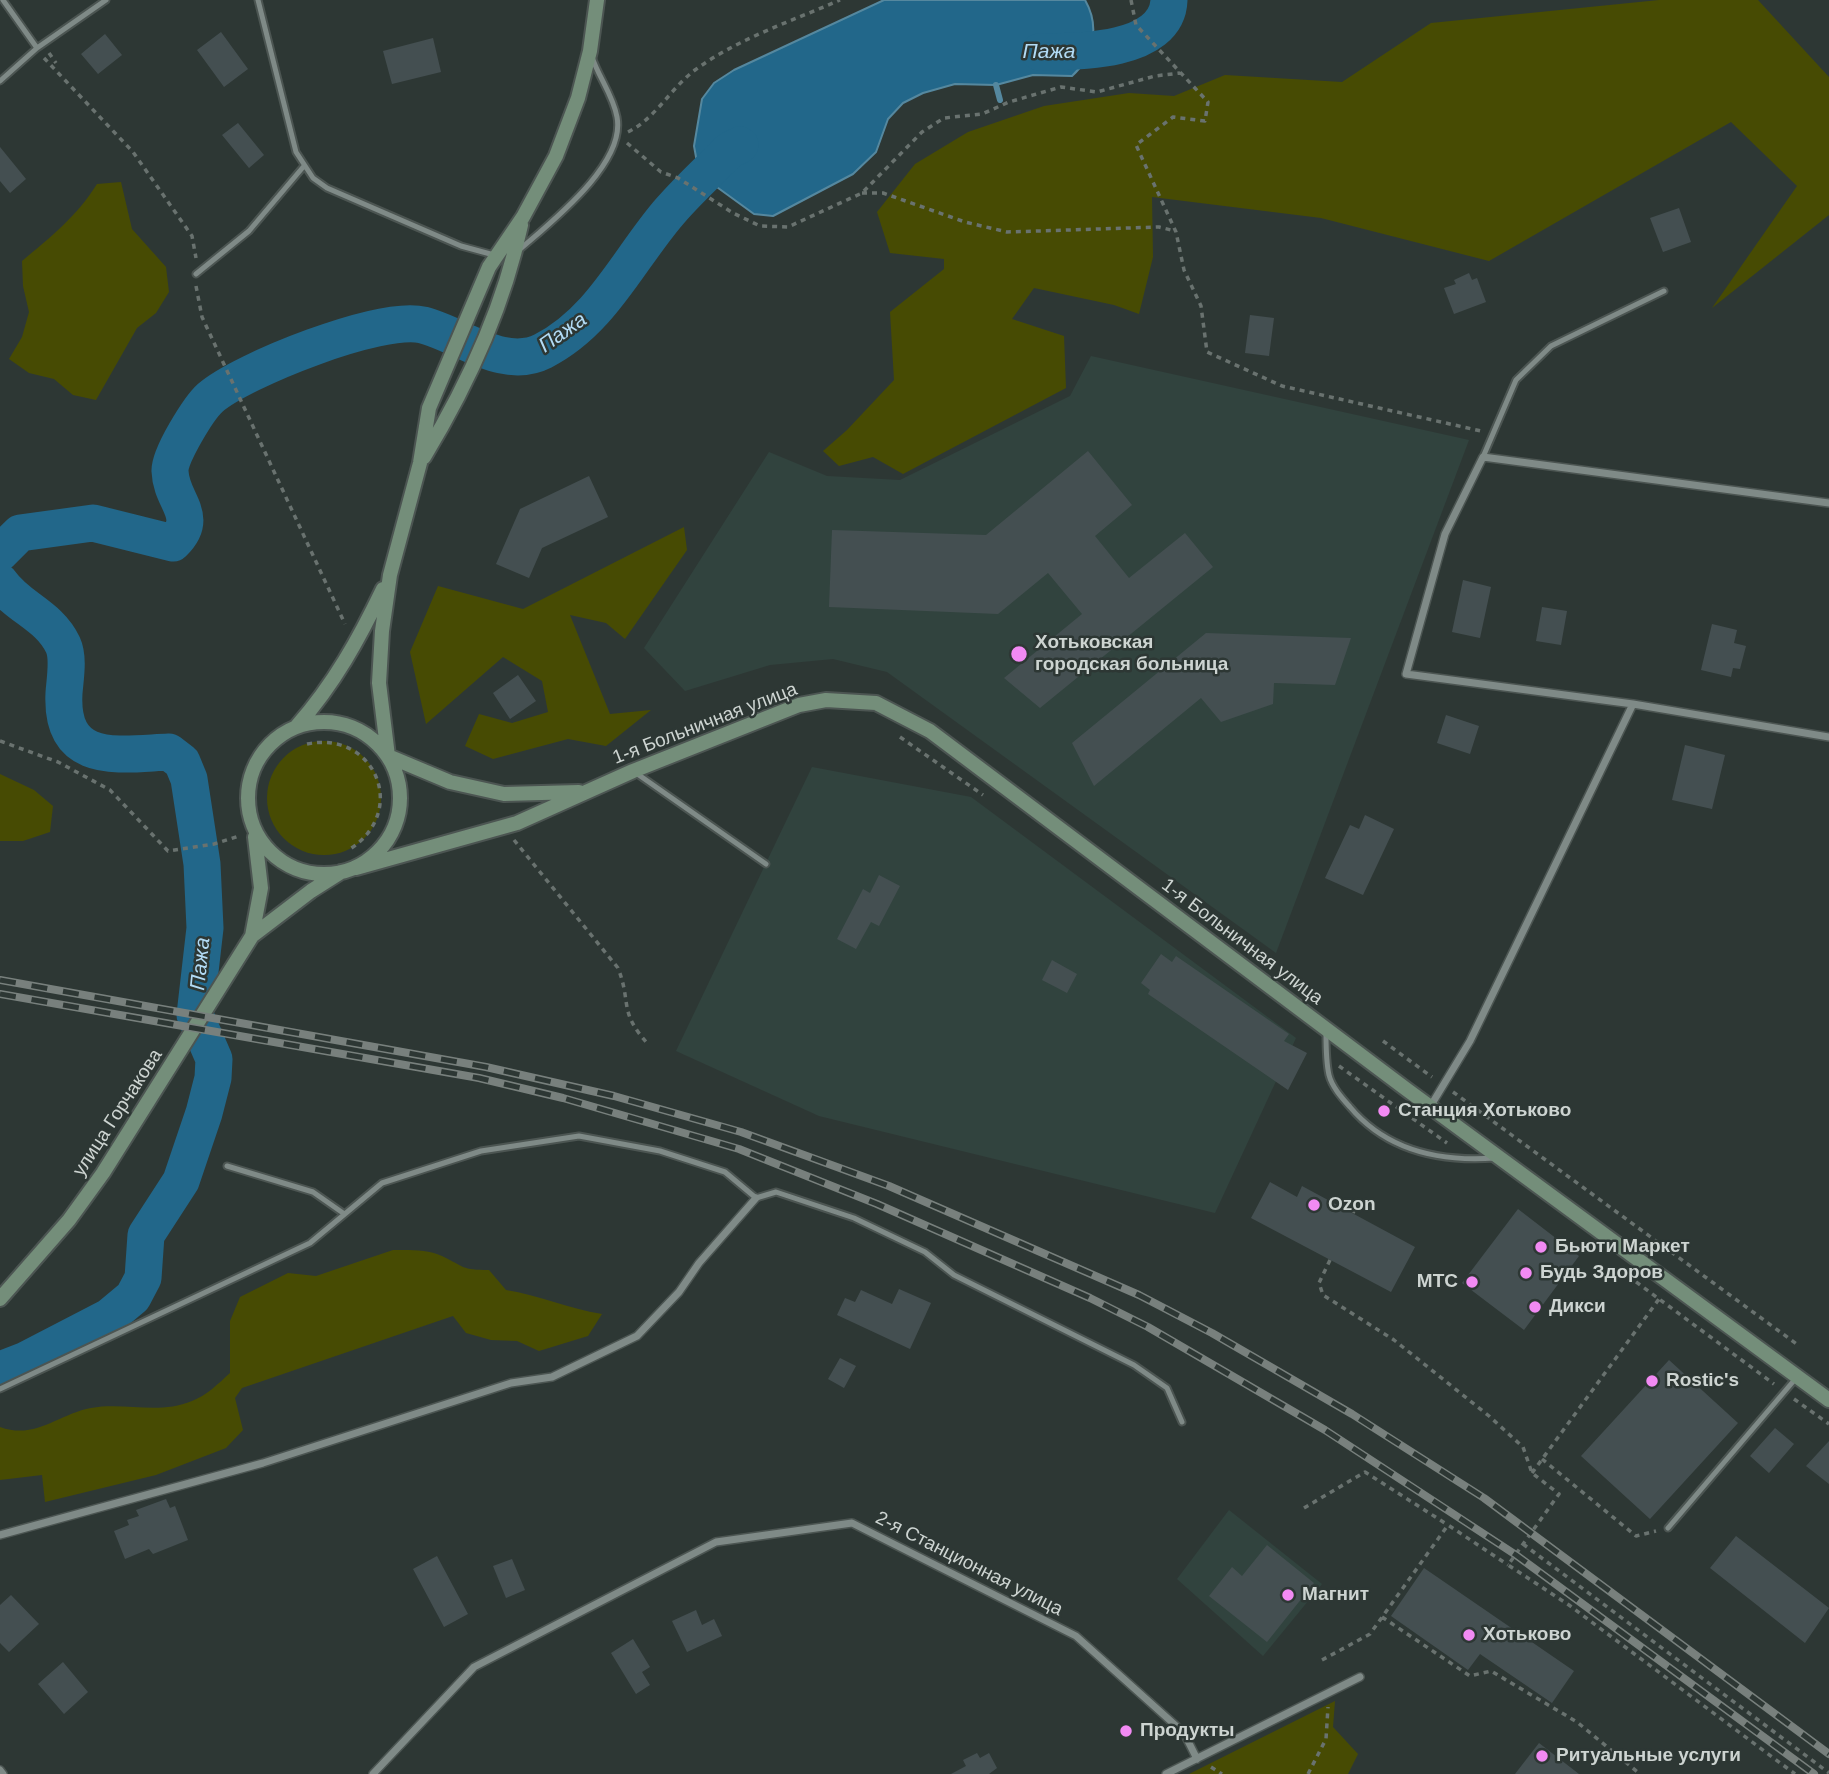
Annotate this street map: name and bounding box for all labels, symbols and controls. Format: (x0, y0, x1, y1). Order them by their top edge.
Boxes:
water label: Пажа (1022, 39, 1076, 65)
water label: Пажа (534, 307, 592, 359)
place label: Хотьковская городская больница (1035, 632, 1228, 676)
marker: Хотьковская городская больница (1009, 644, 1029, 664)
street label: 1-я Больничная улица (609, 678, 801, 770)
street label: 1-я Больничная улица (1157, 874, 1327, 1010)
water label: Пажа (186, 936, 216, 992)
street label: улица Горчакова (68, 1045, 168, 1181)
place label: Станция Хотьково (1398, 1100, 1571, 1122)
marker: Станция Хотьково (1376, 1103, 1392, 1119)
place label: Ozon (1328, 1194, 1375, 1216)
marker: Ozon (1306, 1197, 1322, 1213)
place label: Бьюти Маркет (1555, 1236, 1690, 1258)
marker: Бьюти Маркет (1533, 1239, 1549, 1255)
place label: Будь Здоров (1540, 1262, 1663, 1284)
marker: Будь Здоров (1518, 1265, 1534, 1281)
place label: МТС (1417, 1271, 1458, 1293)
marker: МТС (1464, 1274, 1480, 1290)
place label: Дикси (1549, 1296, 1606, 1318)
marker: Дикси (1527, 1299, 1543, 1315)
place label: Rostic's (1666, 1370, 1739, 1392)
marker: Rostic's (1644, 1373, 1660, 1389)
street label: 2-я Станционная улица (872, 1507, 1066, 1621)
place label: Магнит (1302, 1584, 1369, 1606)
marker: Магнит (1280, 1587, 1296, 1603)
place label: Хотьково (1483, 1624, 1571, 1646)
marker: Хотьково (1461, 1627, 1477, 1643)
place label: Продукты (1140, 1720, 1235, 1742)
marker: Продукты (1118, 1723, 1134, 1739)
place label: Ритуальные услуги (1556, 1745, 1741, 1767)
marker: Ритуальные услуги (1534, 1748, 1550, 1764)

